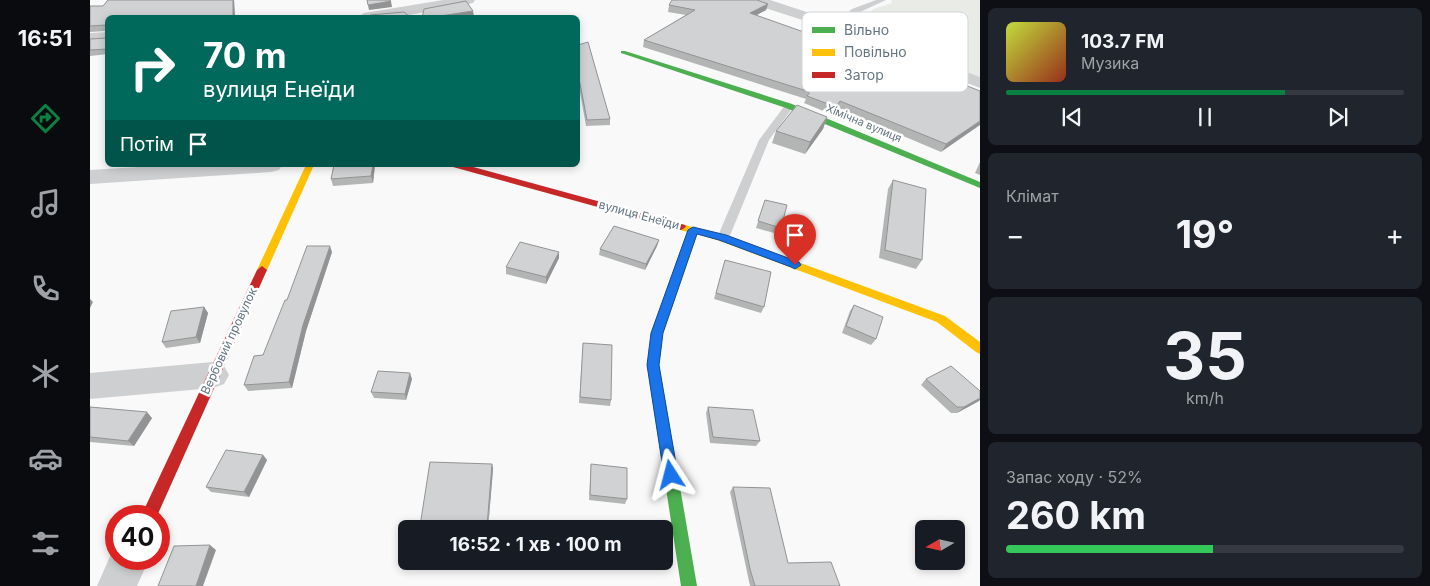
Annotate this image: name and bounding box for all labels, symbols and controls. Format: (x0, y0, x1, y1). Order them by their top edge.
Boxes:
legend (802, 12, 968, 92)
text: Вільно (844, 21, 889, 38)
text: 16:51 (18, 25, 72, 51)
text: 103.7 FM (1081, 30, 1164, 53)
text: 70 m (203, 34, 287, 76)
icon: right (120, 35, 185, 100)
text: Повільно (844, 43, 907, 60)
text: Музика (1081, 53, 1139, 73)
text: Затор (844, 66, 884, 83)
text: вулиця Енеїди (203, 76, 355, 102)
icon: directions (28, 101, 63, 136)
street label: Хімічна вулиця (824, 101, 904, 145)
icon: previous (1058, 103, 1086, 131)
icon: pause (1191, 103, 1219, 131)
icon: next (1324, 103, 1352, 131)
icon: arrive (184, 130, 212, 158)
text: Потім (120, 133, 174, 156)
icon: music (28, 186, 63, 221)
text: Клімат (1006, 186, 1059, 206)
street label: вулиця Енеїди (597, 197, 681, 233)
text: 19° (1176, 211, 1234, 257)
pin (774, 214, 816, 265)
text: − (1006, 218, 1025, 252)
text: + (1385, 218, 1404, 252)
icon: arrive (781, 221, 809, 249)
icon: phone (28, 271, 63, 306)
street label: Вербовий провулок (197, 285, 260, 397)
text: 35 (1163, 316, 1247, 395)
icon: climate (28, 356, 63, 391)
text: km/h (1186, 388, 1224, 408)
icon: car (28, 441, 63, 476)
position arrow (644, 448, 696, 500)
text: Запас ходу · 52% (1006, 467, 1143, 487)
text: 260 km (1006, 492, 1146, 538)
speed limit sign: 40 (105, 505, 170, 570)
north arrow (915, 520, 965, 570)
map controls (915, 520, 965, 570)
icon: filters (28, 526, 63, 561)
text: 16:52 · 1 хв · 100 m (449, 533, 622, 556)

